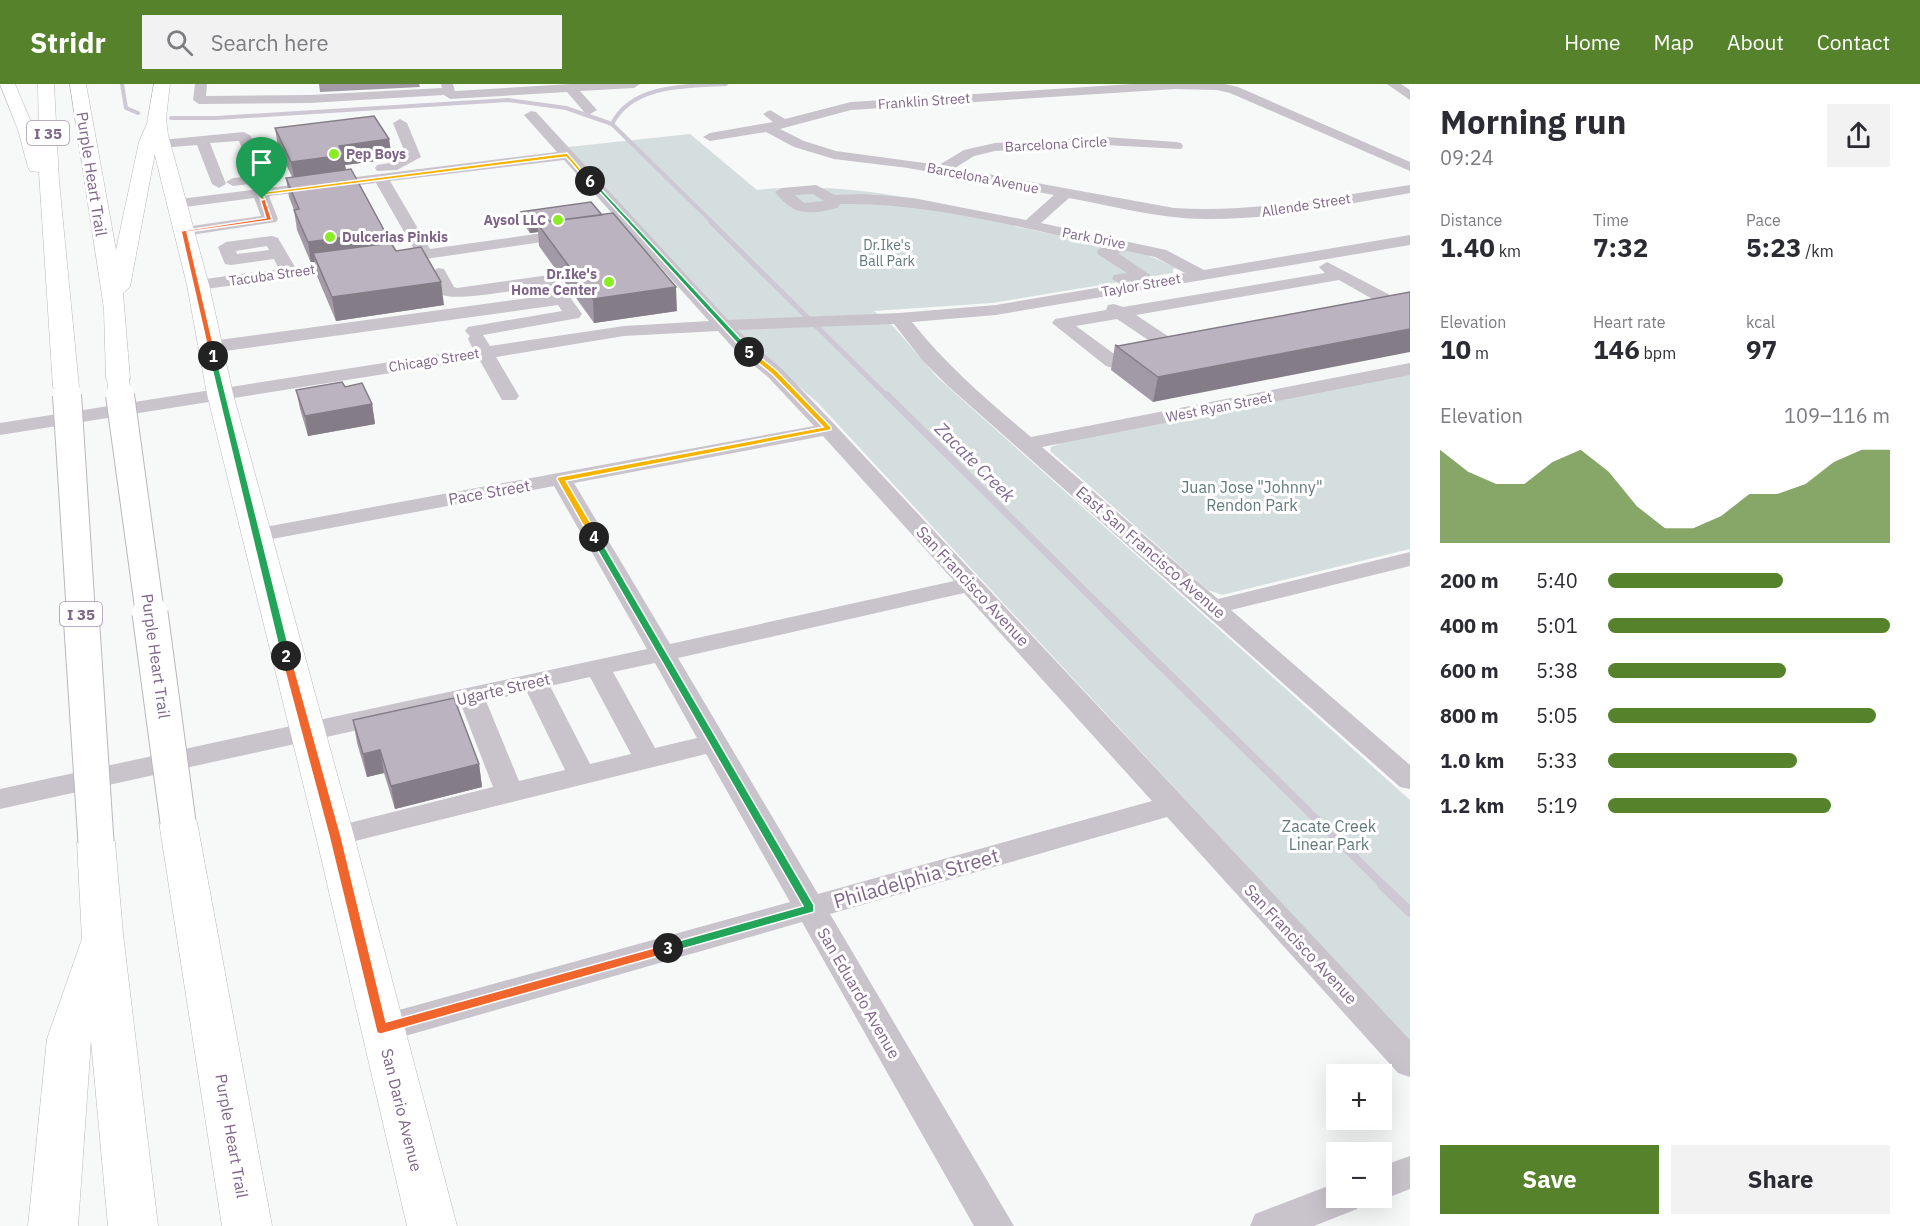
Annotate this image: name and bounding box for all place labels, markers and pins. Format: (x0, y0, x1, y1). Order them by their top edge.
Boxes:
pin (236, 137, 287, 199)
place label: Pep Boys (346, 145, 406, 163)
marker: Pep Boys (327, 147, 341, 161)
pin: 6 (575, 166, 605, 196)
place label: Aysol LLC (483, 211, 546, 229)
marker: Aysol LLC (551, 213, 565, 227)
place label: Dulcerias Pinkis (342, 228, 448, 246)
marker: Dulcerias Pinkis (323, 230, 337, 244)
place label: Dr.Ike's Home Center (511, 265, 597, 299)
marker: Dr.Ike's Home Center (602, 275, 616, 289)
pin: 5 (734, 337, 764, 367)
pin: 1 (198, 341, 228, 371)
pin: 4 (579, 522, 609, 552)
pin: 2 (271, 641, 301, 671)
pin: 3 (653, 933, 683, 963)

